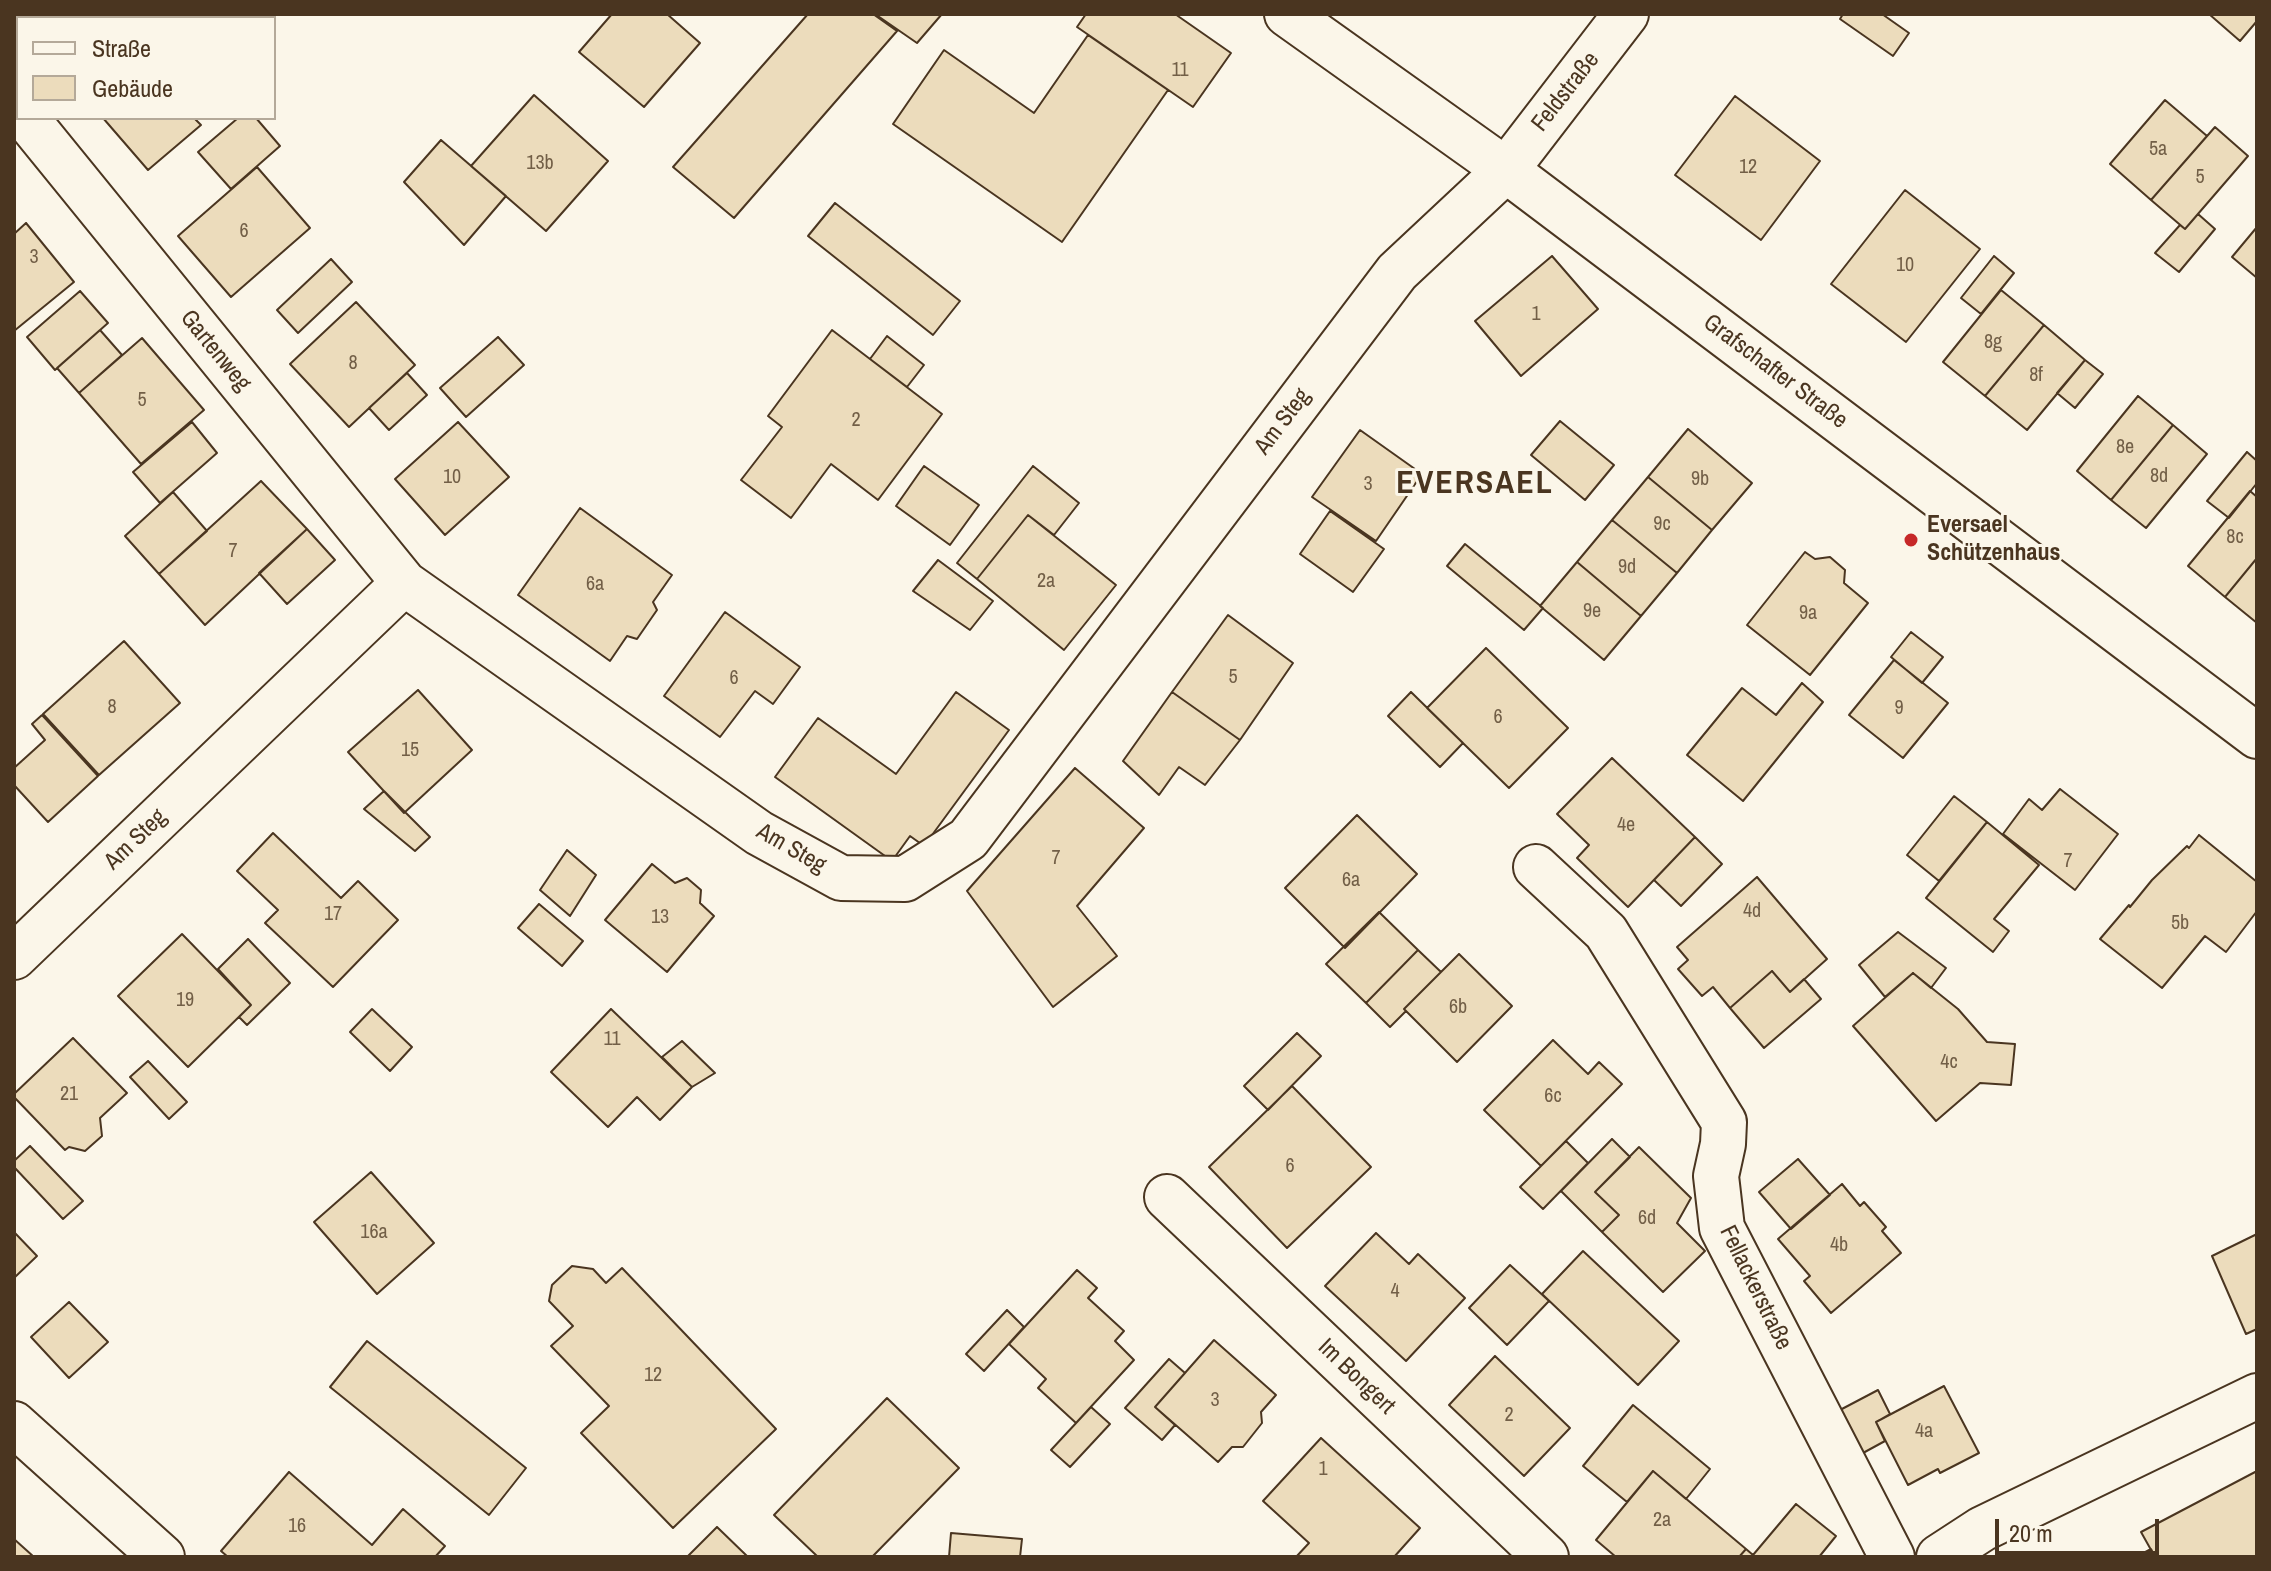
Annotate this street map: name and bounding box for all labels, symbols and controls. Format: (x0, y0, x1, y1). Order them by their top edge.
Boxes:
legend (16, 16, 276, 120)
text: Straße (92, 32, 151, 64)
street label: Feldstraße (1526, 46, 1606, 138)
house number: 11 (1171, 59, 1189, 83)
text: Gebäude (92, 72, 173, 104)
house number: 5a (2149, 138, 2167, 162)
house number: 13b (526, 152, 554, 176)
house number: 12 (1739, 156, 1757, 180)
house number: 5 (2195, 166, 2205, 190)
house number: 6 (239, 220, 249, 244)
house number: 3 (29, 246, 39, 270)
house number: 10 (1896, 254, 1914, 278)
house number: 1 (1531, 303, 1541, 327)
street label: Gartenweg (174, 305, 256, 397)
street label: Grafschafter Straße (1697, 308, 1853, 436)
house number: 8g (1984, 331, 2002, 355)
house number: 8 (348, 352, 358, 376)
house number: 8f (2029, 364, 2043, 388)
street label: Am Steg (1249, 383, 1317, 461)
house number: 5 (137, 389, 147, 413)
house number: 2 (851, 409, 861, 433)
house number: 8e (2116, 436, 2134, 460)
district label: EVERSAEL (1396, 465, 1554, 503)
house number: 8d (2150, 465, 2168, 489)
house number: 10 (443, 466, 461, 490)
house number: 9b (1691, 468, 1709, 492)
house number: 3 (1363, 473, 1373, 497)
place label: Eversael Schützenhaus (1927, 512, 2060, 568)
house number: 9c (1653, 513, 1671, 537)
house number: 8c (2226, 526, 2244, 550)
marker: Eversael Schützenhaus (1902, 531, 1920, 549)
house number: 7 (228, 540, 238, 564)
house number: 9d (1618, 556, 1636, 580)
house number: 2a (1037, 570, 1055, 594)
house number: 6a (586, 573, 604, 597)
house number: 9e (1583, 600, 1601, 624)
house number: 9a (1799, 602, 1817, 626)
house number: 5 (1228, 666, 1238, 690)
house number: 6 (729, 667, 739, 691)
house number: 8 (107, 696, 117, 720)
house number: 9 (1894, 697, 1904, 721)
house number: 6 (1493, 706, 1503, 730)
house number: 15 (401, 739, 419, 763)
street label: Am Steg (99, 803, 173, 877)
house number: 4e (1617, 814, 1635, 838)
street label: Am Steg (751, 818, 831, 880)
house number: 7 (1051, 847, 1061, 871)
house number: 7 (2063, 850, 2073, 874)
house number: 6a (1342, 869, 1360, 893)
house number: 4d (1743, 900, 1761, 924)
house number: 17 (324, 903, 342, 927)
house number: 13 (651, 906, 669, 930)
house number: 5b (2171, 912, 2189, 936)
house number: 19 (176, 989, 194, 1013)
house number: 6b (1449, 996, 1467, 1020)
house number: 11 (603, 1028, 621, 1052)
house number: 4c (1940, 1051, 1958, 1075)
house number: 21 (60, 1083, 78, 1107)
house number: 6c (1544, 1085, 1562, 1109)
house number: 6 (1285, 1155, 1295, 1179)
house number: 6d (1638, 1207, 1656, 1231)
house number: 16a (360, 1221, 388, 1245)
street label: Fellackerstraße (1713, 1221, 1797, 1355)
house number: 4b (1830, 1234, 1848, 1258)
house number: 4 (1390, 1280, 1400, 1304)
street label: Im Bongert (1311, 1333, 1401, 1421)
house number: 12 (644, 1364, 662, 1388)
house number: 3 (1210, 1389, 1220, 1413)
house number: 2 (1504, 1404, 1514, 1428)
house number: 4a (1915, 1420, 1933, 1444)
house number: 1 (1318, 1458, 1328, 1482)
scale bar (1999, 1503, 2163, 1553)
house number: 2a (1653, 1509, 1671, 1533)
house number: 16 (288, 1515, 306, 1539)
text: 20 m (2009, 1517, 2053, 1549)

